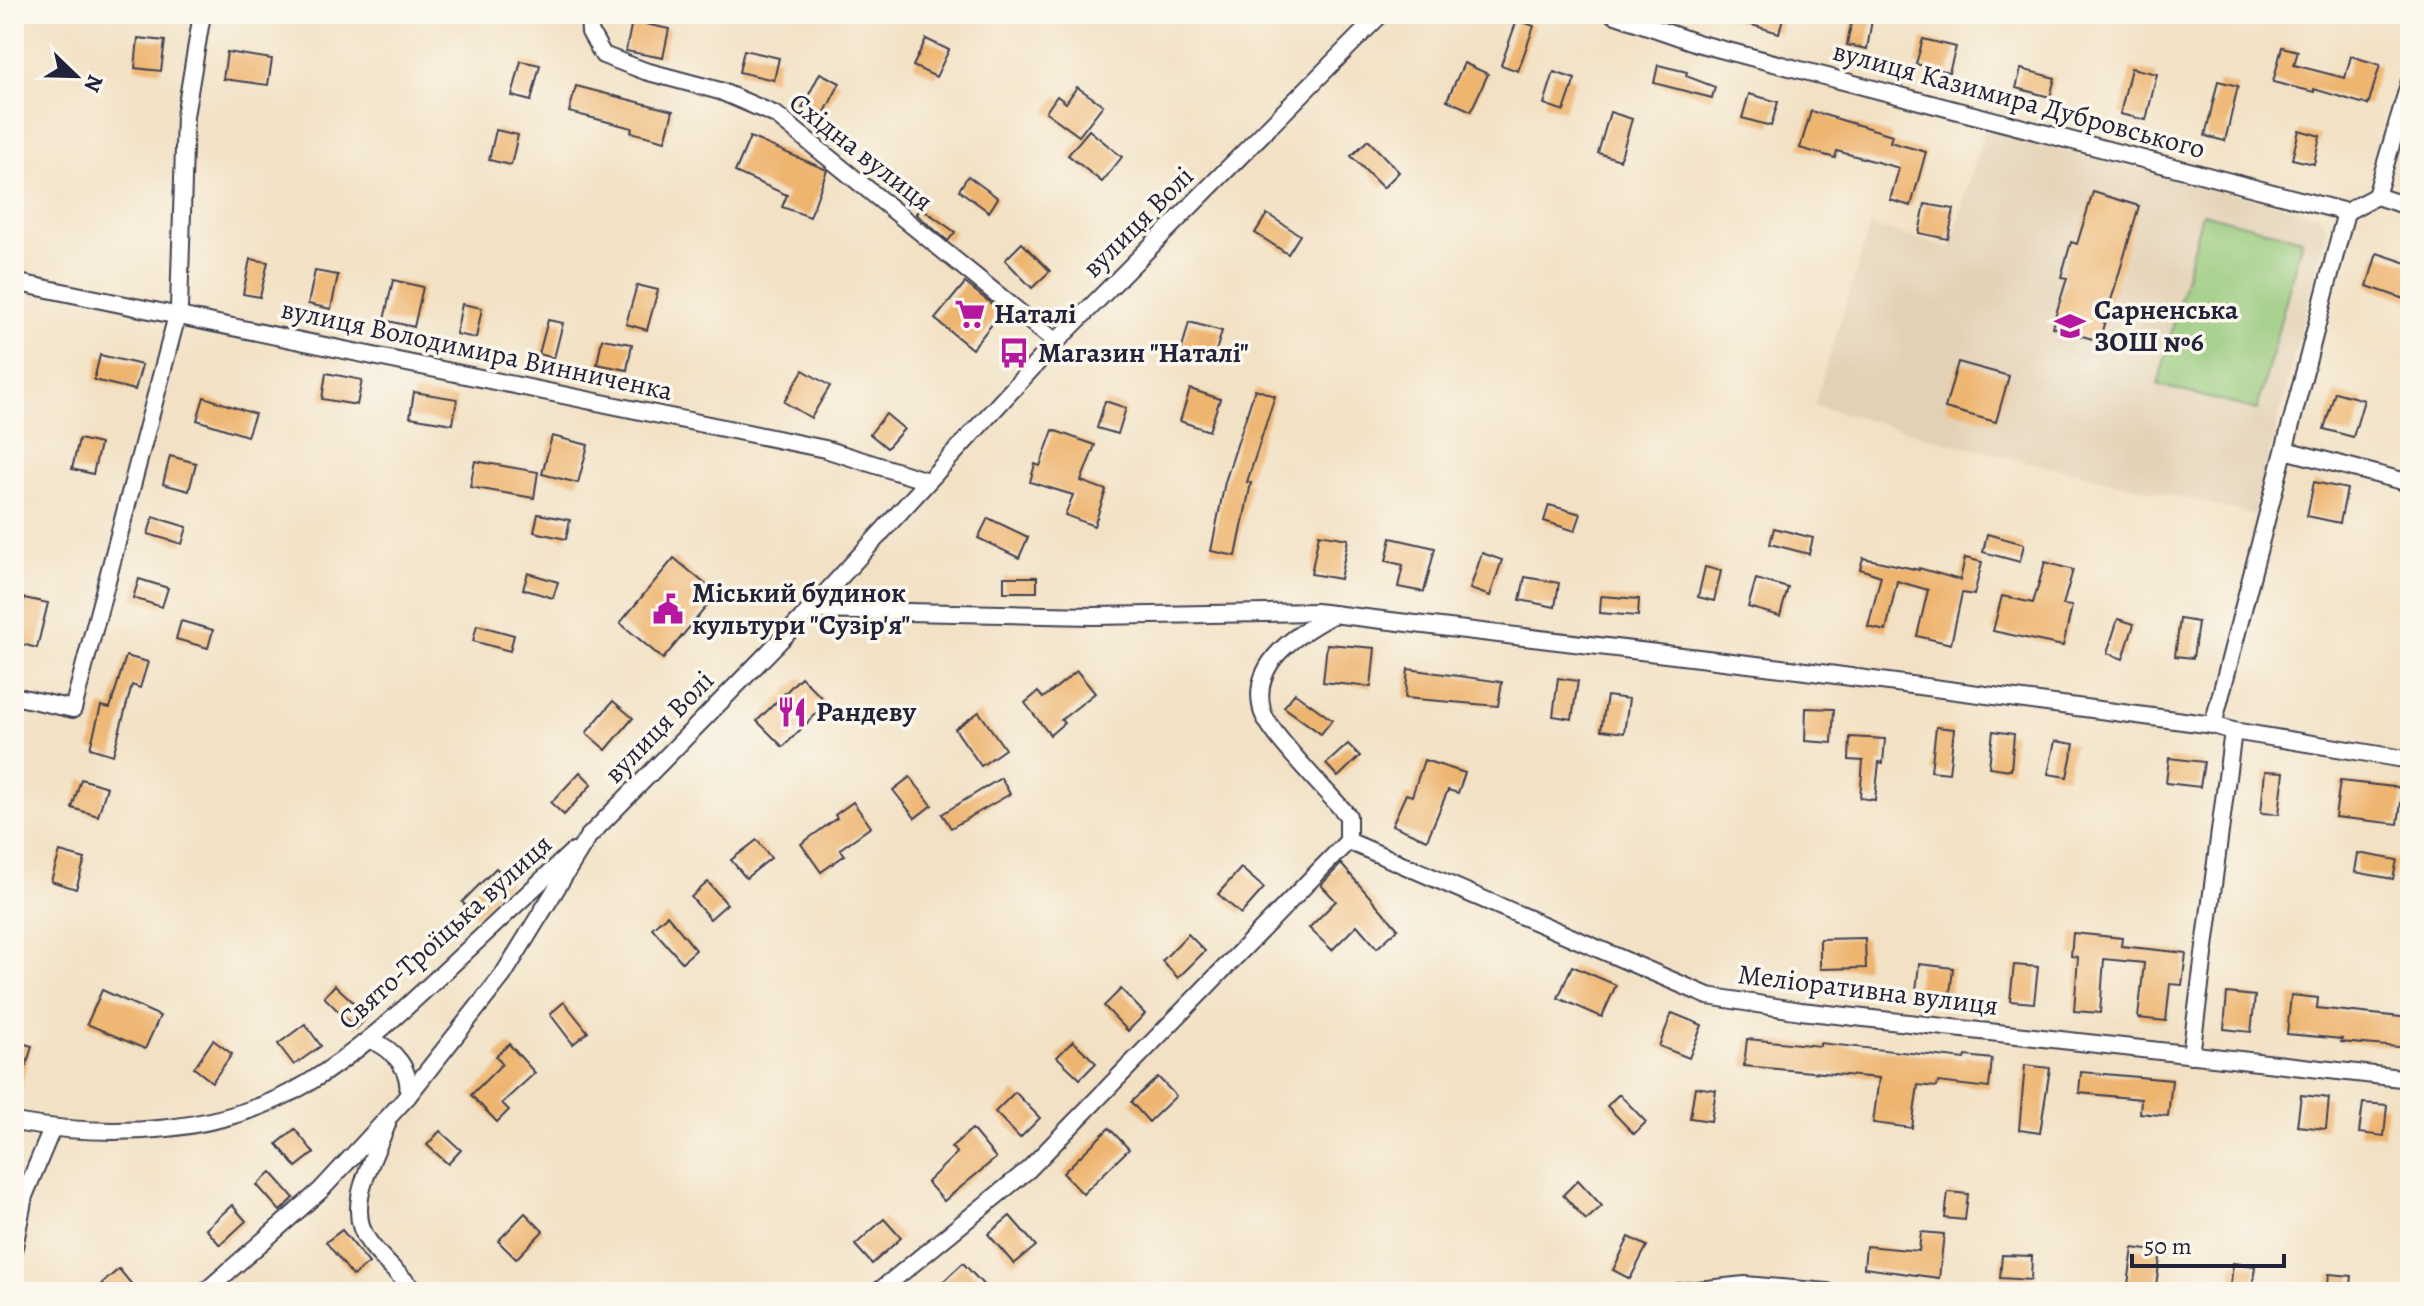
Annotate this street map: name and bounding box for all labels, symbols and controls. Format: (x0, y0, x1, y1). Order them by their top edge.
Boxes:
street label: вулиця Казимира Дубровського (1829, 32, 2209, 168)
north arrow (36, 36, 116, 116)
text: N (77, 70, 110, 97)
street label: Східна вулиця (781, 84, 941, 220)
street label: вулиця Волі (1074, 158, 1202, 286)
street label: вулиця Володимира Винниченка (278, 290, 676, 410)
place label: Сарненська ЗОШ №6 (2094, 291, 2239, 361)
place label: Наталі (994, 295, 1076, 333)
supermarket icon: Наталі (953, 297, 987, 331)
school or university icon: Сарненська ЗОШ №6 (2053, 309, 2087, 343)
place label: Магазин "Наталі" (1038, 334, 1249, 372)
bus stop icon: Магазин "Наталі" (997, 336, 1031, 370)
place label: Міський будинок культури "Сузір'я" (692, 574, 910, 644)
public building icon: Міський будинок культури "Сузір'я" (651, 592, 685, 626)
street label: вулиця Волі (596, 662, 722, 792)
place label: Рандеву (816, 693, 917, 731)
restaurant icon: Рандеву (775, 695, 809, 729)
street label: Свято-Троїцька вулиця (330, 826, 560, 1038)
street label: Меліоративна вулиця (1736, 955, 2000, 1025)
scale bar (2132, 1218, 2284, 1268)
text: 50 m (2144, 1230, 2192, 1262)

